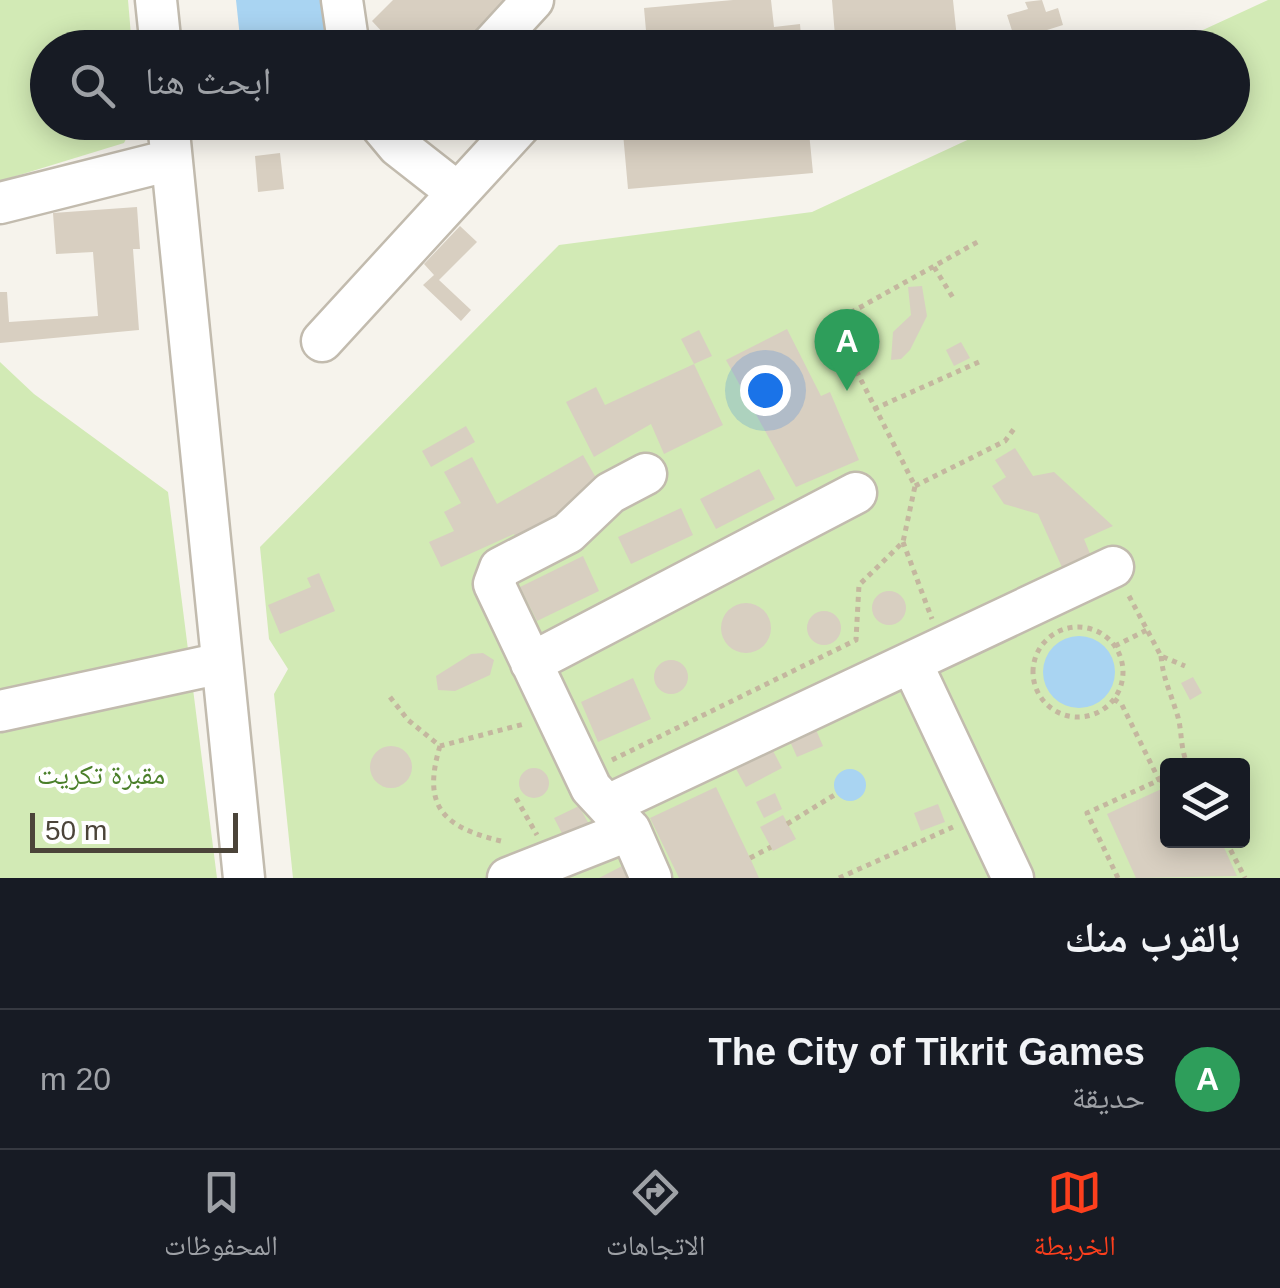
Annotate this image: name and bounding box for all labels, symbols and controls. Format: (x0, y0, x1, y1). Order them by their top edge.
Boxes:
search box (30, 30, 1250, 140)
icon: search (65, 58, 120, 113)
text: ابحث هنا (145, 60, 271, 102)
pin: A (814, 308, 880, 391)
your location (740, 365, 791, 416)
map controls (1160, 758, 1250, 848)
button: layers (1160, 758, 1250, 848)
park label: مقبرة تكريت (37, 759, 165, 790)
scale bar (30, 808, 238, 853)
text: 50 m (45, 815, 107, 846)
text: بالقرب منك (1064, 914, 1240, 961)
text: The City of Tikrit Games (709, 1031, 1145, 1073)
text: 20 m (40, 1061, 111, 1097)
text: A (1196, 1061, 1219, 1097)
text: حديقة (1072, 1079, 1145, 1115)
tab: المحفوظات (164, 1165, 278, 1273)
tab: الاتجاهات (606, 1165, 705, 1273)
tab: الخريطة (1034, 1165, 1116, 1273)

